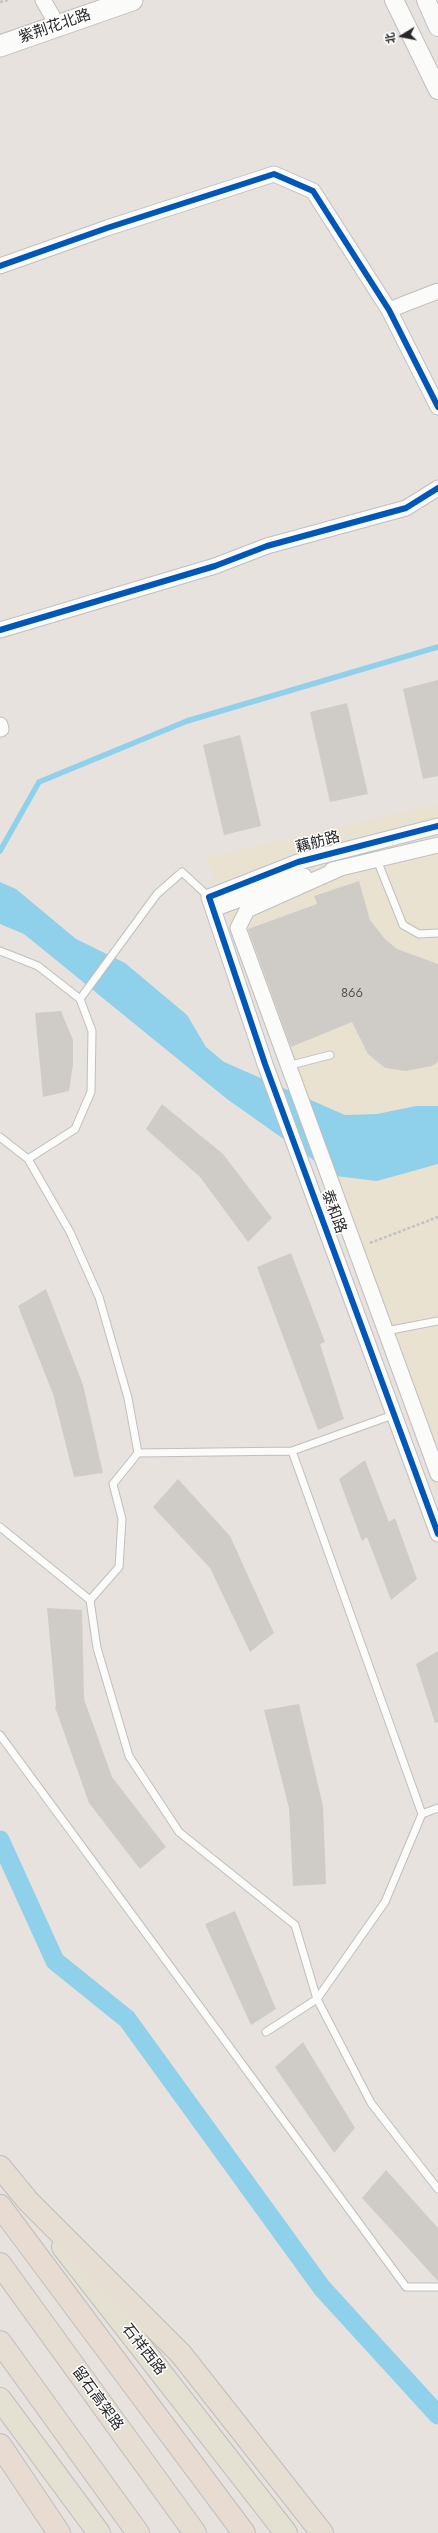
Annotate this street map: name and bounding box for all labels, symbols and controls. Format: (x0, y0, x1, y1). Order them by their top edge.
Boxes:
street label: 紫荆花北路 (17, 6, 93, 48)
north arrow (382, 16, 422, 56)
text: 北 (381, 31, 399, 45)
street label: 藕舫路 (294, 828, 342, 858)
house number: 866 (341, 986, 363, 1002)
street label: 泰和路 (317, 1188, 349, 1236)
street label: 石祥西路 (117, 2321, 169, 2379)
street label: 留石高架路 (68, 2363, 126, 2435)

